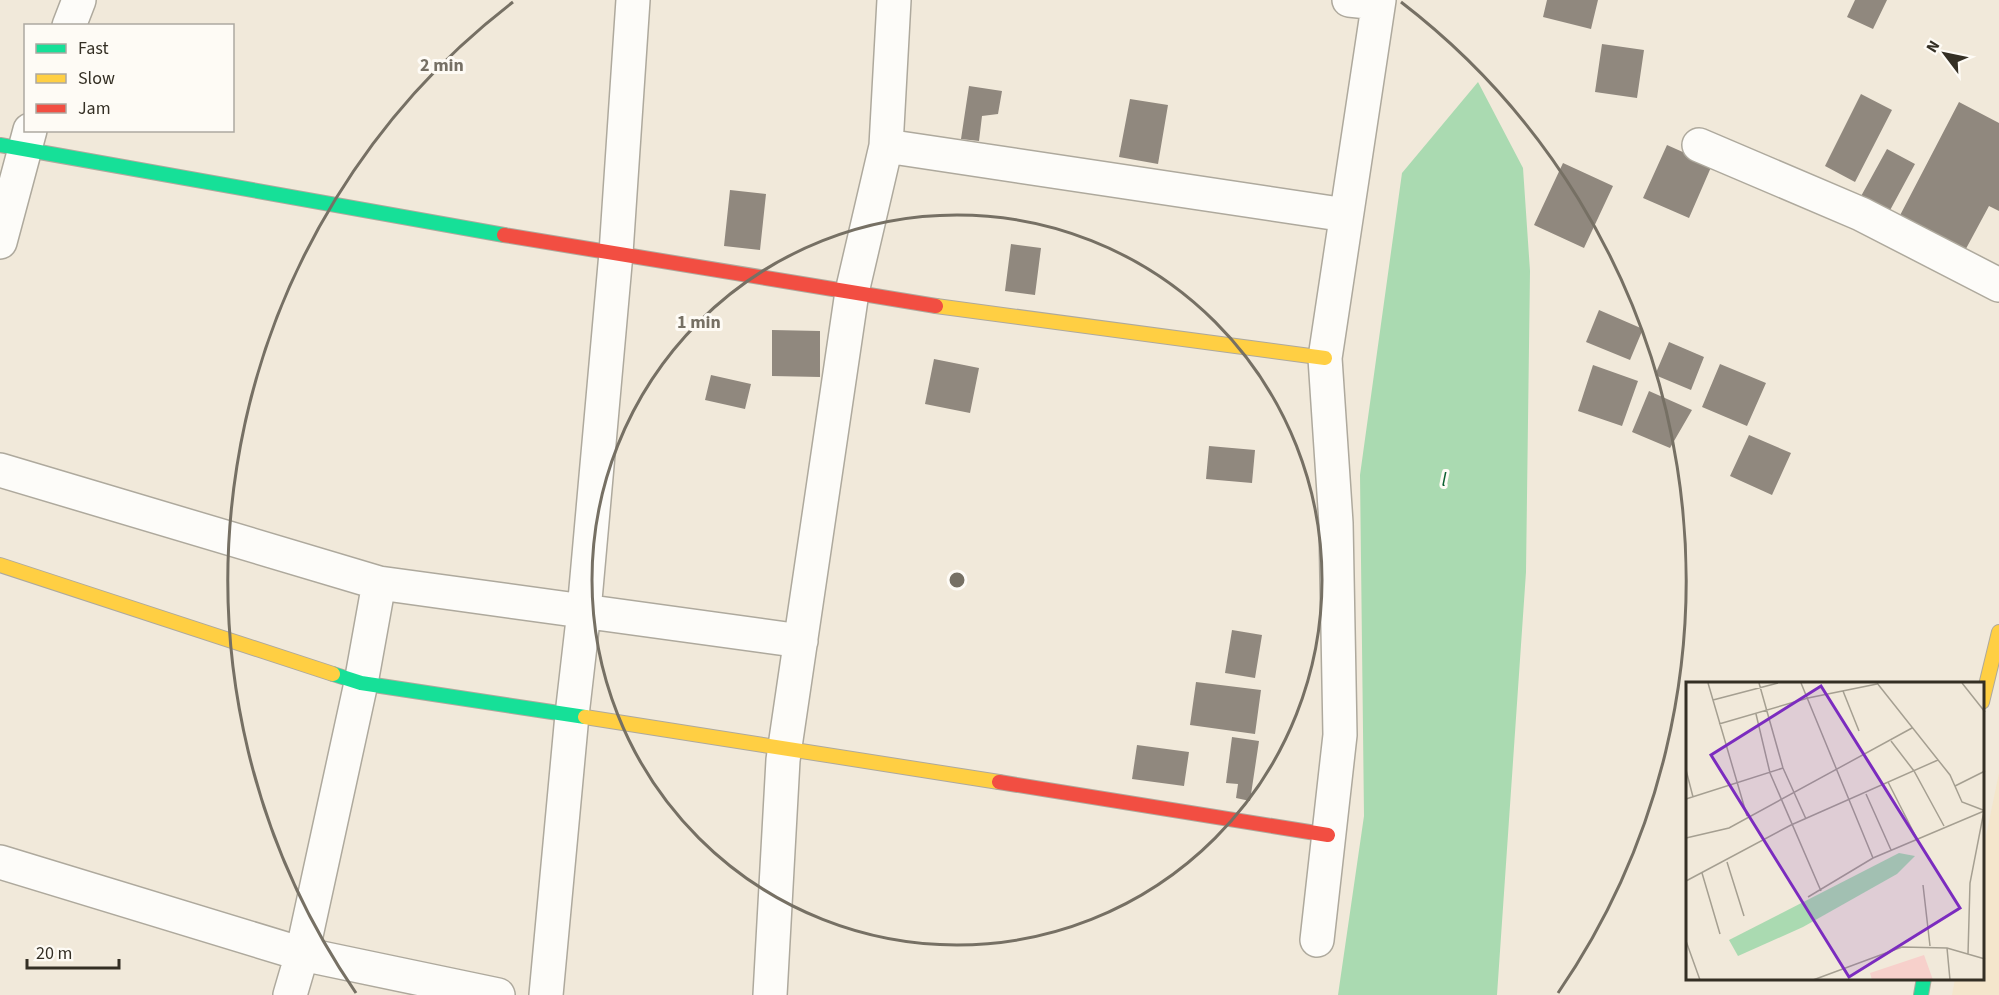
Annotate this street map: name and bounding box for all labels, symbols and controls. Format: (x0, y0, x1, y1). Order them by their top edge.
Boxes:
legend (24, 24, 234, 132)
north arrow (1915, 24, 1975, 84)
text: Fast (78, 36, 109, 61)
text: N (1921, 36, 1945, 57)
text: 2 min (420, 53, 464, 78)
text: Slow (78, 66, 115, 91)
text: Jam (78, 96, 111, 121)
text: 1 min (677, 310, 721, 335)
water label: l (1442, 466, 1447, 494)
centre of rings (947, 570, 967, 590)
inset map (1686, 682, 1984, 980)
scale bar (27, 932, 118, 970)
text: 20 m (36, 941, 72, 966)

